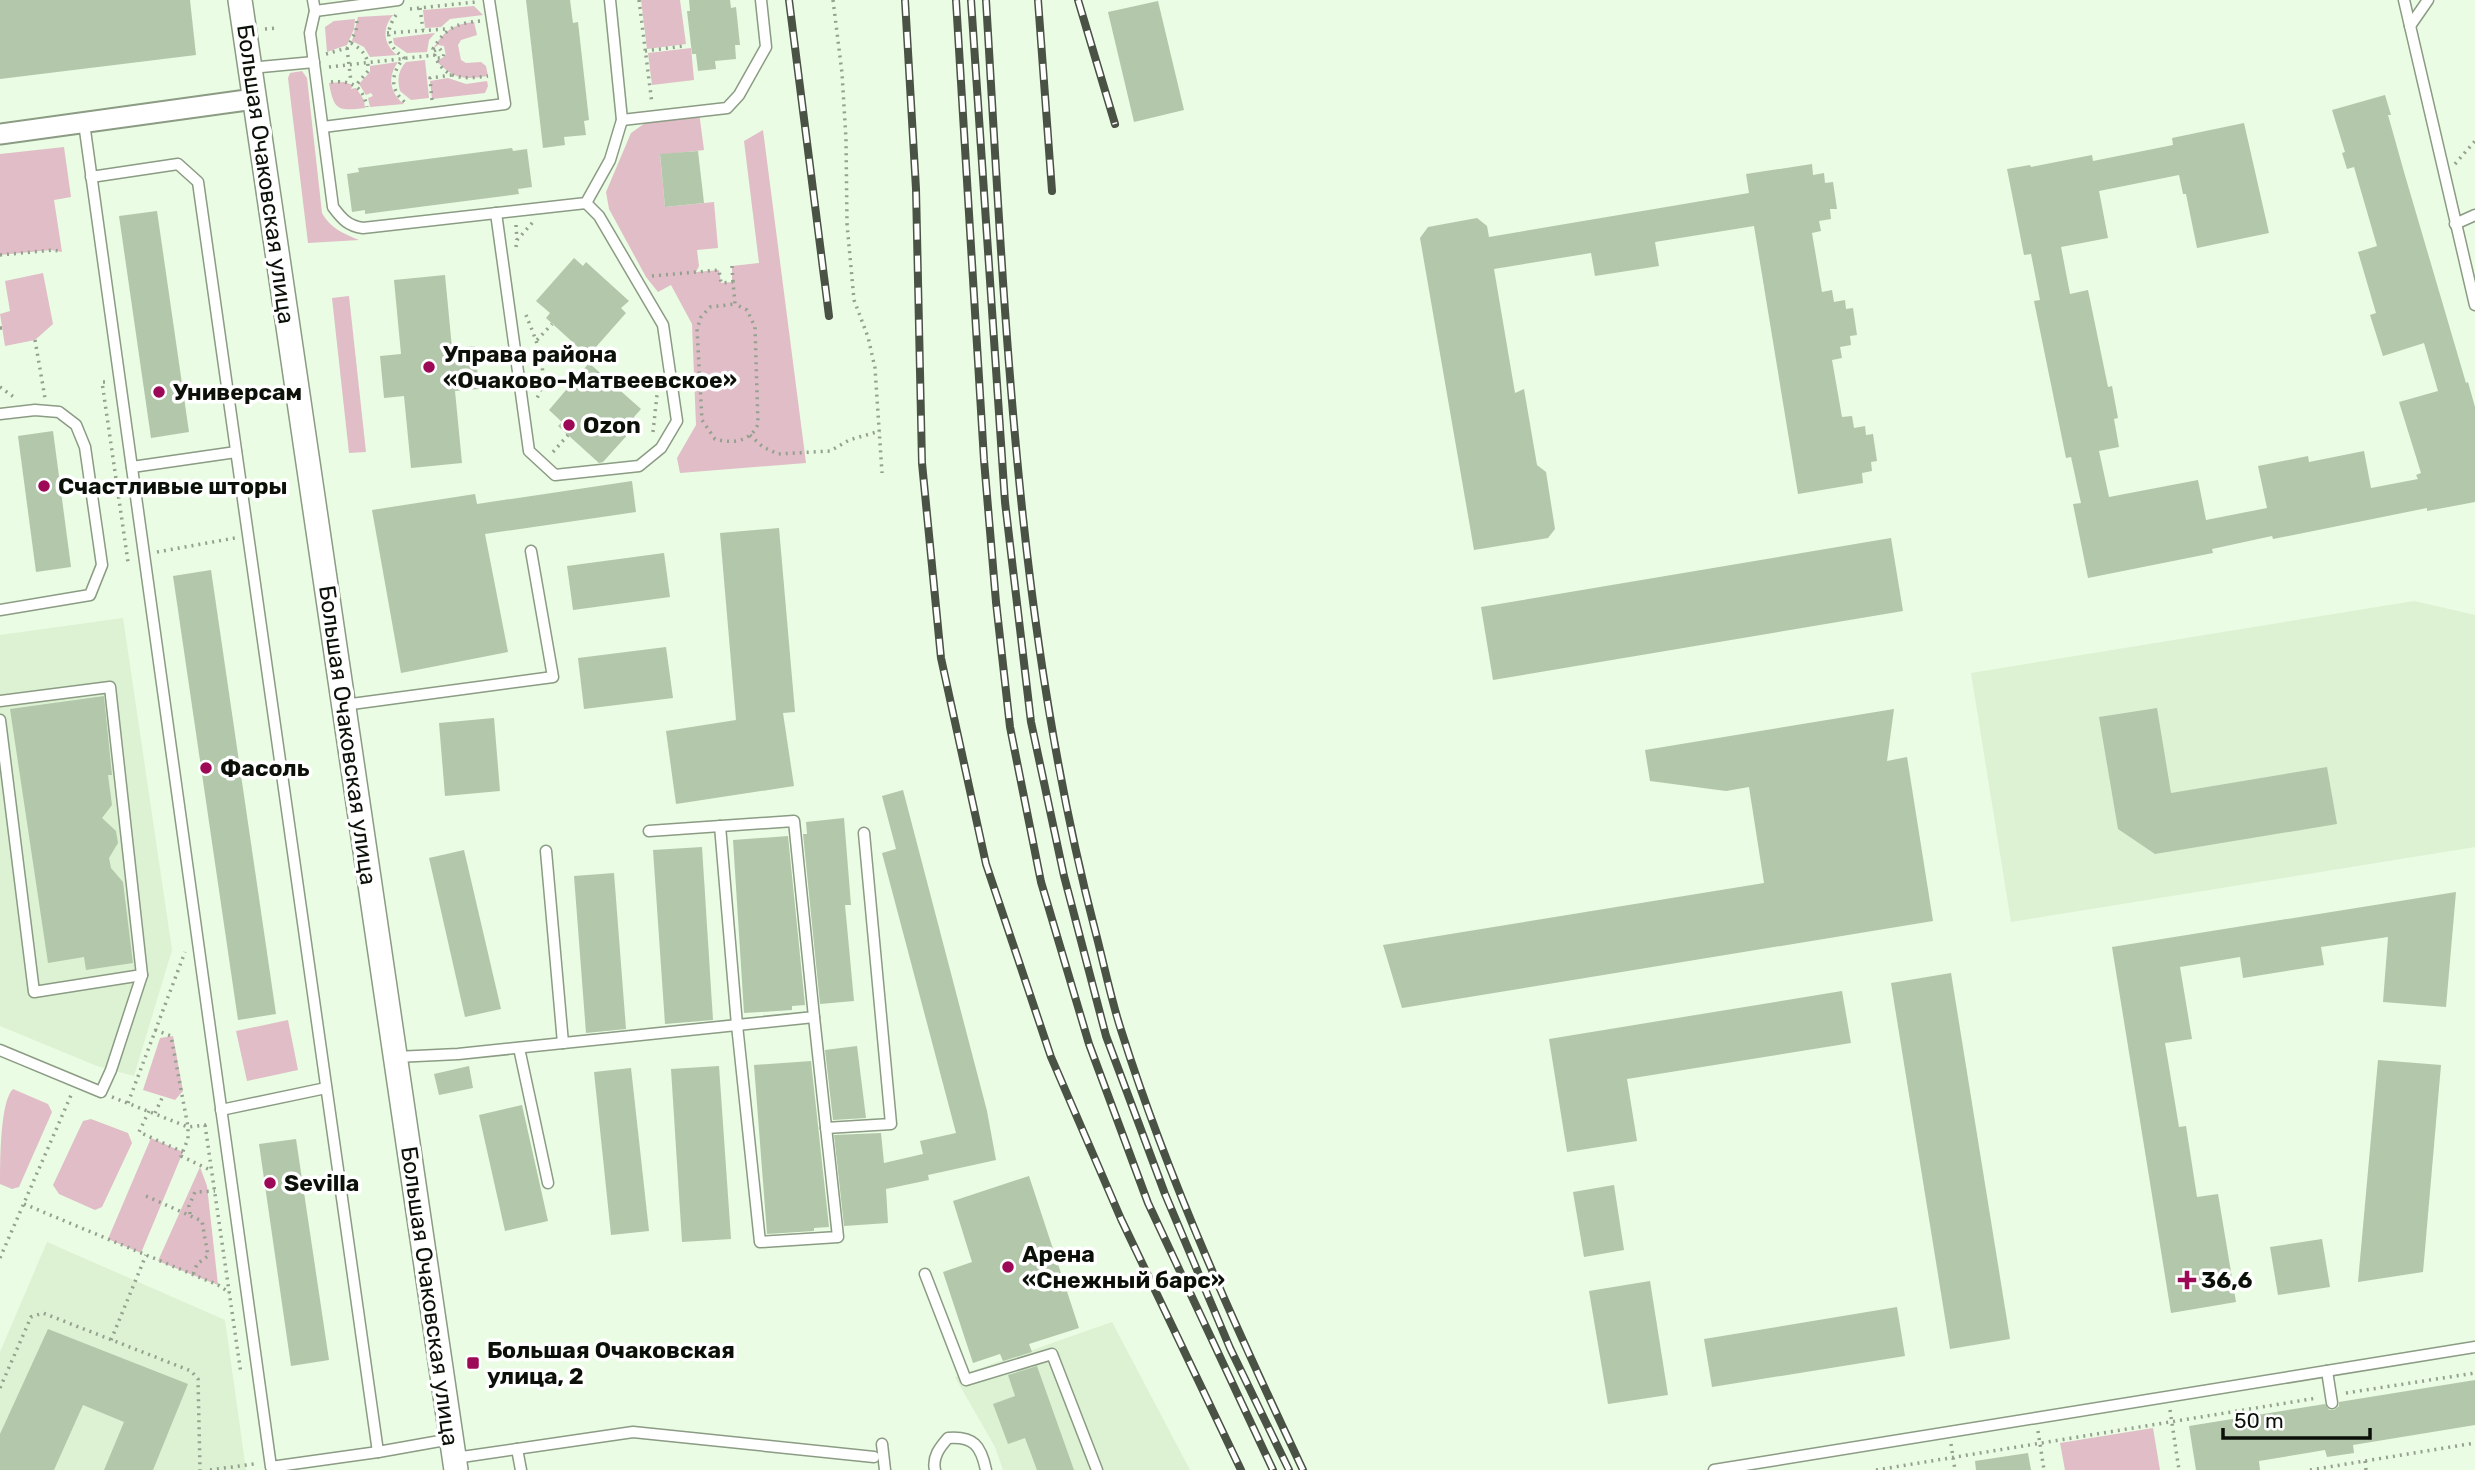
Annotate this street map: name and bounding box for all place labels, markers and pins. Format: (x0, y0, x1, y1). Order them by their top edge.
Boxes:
place label: Управа района «Очаково-Матвеевское» (443, 340, 737, 394)
marker: Управа района «Очаково-Матвеевское» (421, 359, 437, 375)
place label: Универсам (173, 378, 302, 406)
marker: Универсам (151, 384, 167, 400)
place label: Ozon (583, 411, 641, 439)
marker: Ozon (561, 417, 577, 433)
place label: Счастливые шторы (58, 472, 287, 500)
marker: Счастливые шторы (36, 478, 52, 494)
place label: Фасоль (220, 754, 310, 782)
marker: Фасоль (198, 760, 214, 776)
place label: Sevilla (284, 1169, 359, 1197)
marker: Sevilla (262, 1175, 278, 1191)
place label: Арена «Снежный барс» (1022, 1240, 1225, 1294)
marker: Арена «Снежный барс» (1000, 1259, 1016, 1275)
place label: 36,6 (2201, 1266, 2252, 1294)
marker: 36,6 (2179, 1272, 2195, 1288)
place label: Большая Очаковская улица, 2 (487, 1336, 735, 1390)
marker: Большая Очаковская улица, 2 (465, 1355, 481, 1371)

